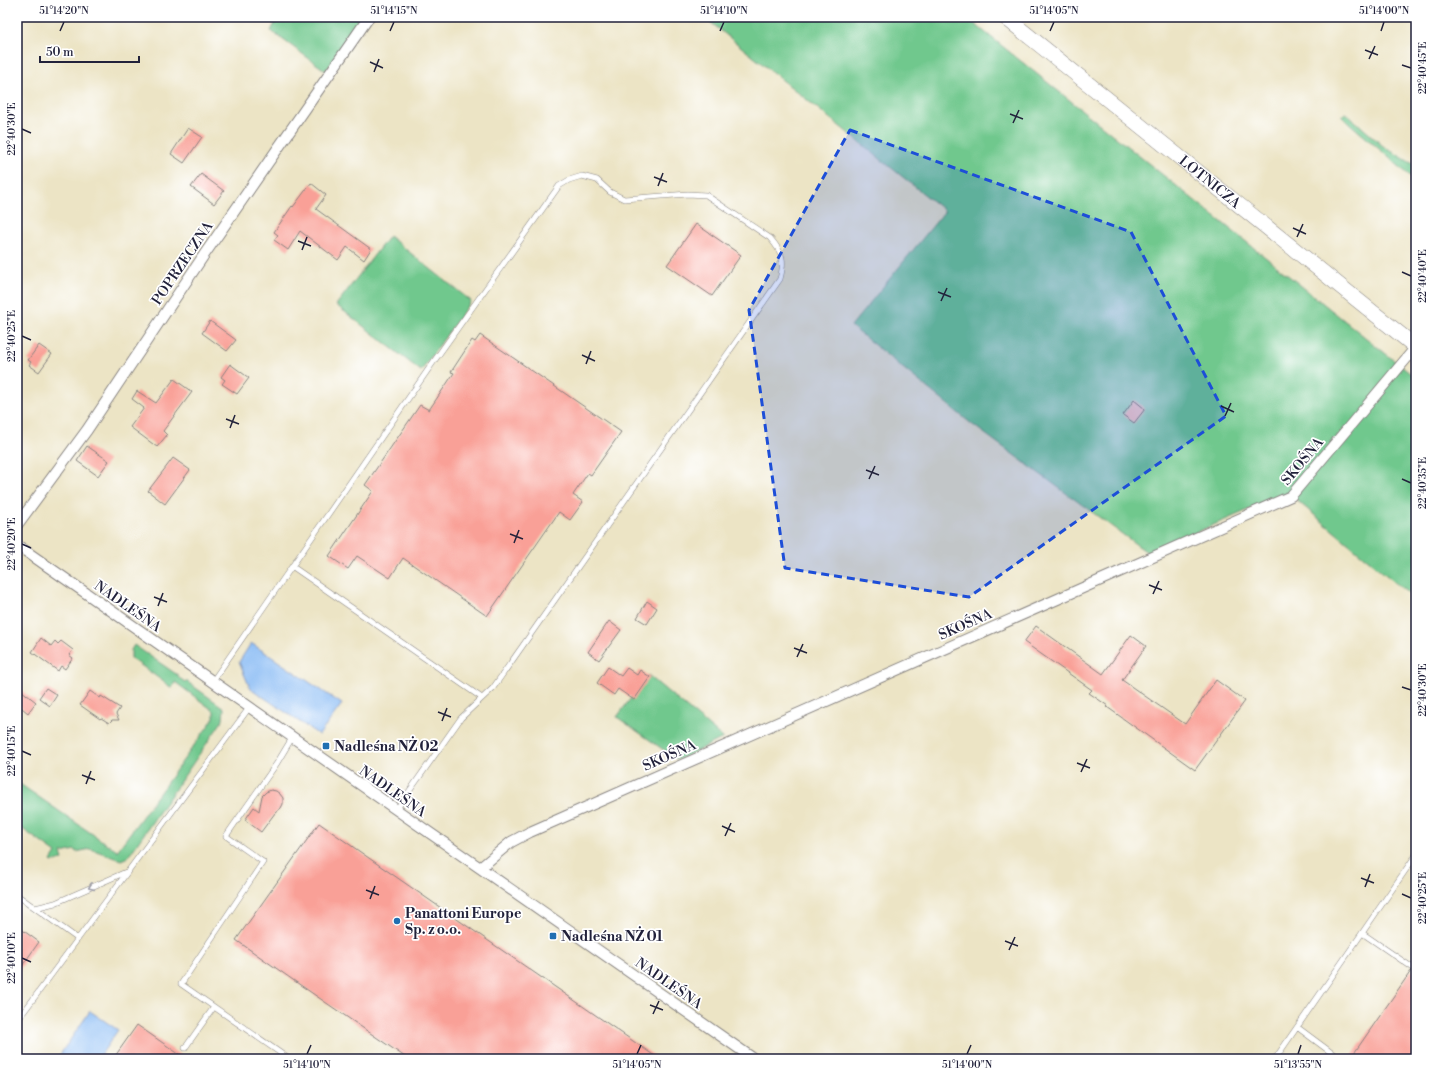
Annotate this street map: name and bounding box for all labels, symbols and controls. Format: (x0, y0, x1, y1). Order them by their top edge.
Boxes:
text: 51°14'20"N (39, 5, 89, 17)
text: 51°14'15"N (371, 5, 418, 17)
text: 51°14'10"N (700, 5, 748, 17)
text: 51°14'05"N (1029, 5, 1079, 17)
text: 51°14'00"N (1359, 5, 1410, 17)
scale bar (40, 38, 139, 64)
text: 22°40'45"E (1417, 42, 1429, 94)
text: 50 m (46, 45, 74, 60)
text: 22°40'30"E (6, 102, 18, 155)
street label: LOTNICZA (1175, 152, 1244, 213)
street label: POPRZECZNA (148, 218, 218, 309)
text: 22°40'40"E (1417, 249, 1429, 303)
text: 22°40'25"E (6, 310, 18, 362)
street label: SKOŚNA (1276, 433, 1328, 489)
text: 22°40'35"E (1417, 457, 1429, 509)
text: 22°40'20"E (6, 517, 18, 571)
street label: NADLEŚNA (90, 575, 166, 637)
street label: SKOŚNA (935, 603, 995, 645)
text: 22°40'30"E (1417, 663, 1429, 716)
text: 22°40'15"E (6, 726, 18, 776)
street label: SKOŚNA (639, 734, 699, 776)
place label: Nadleśna NŻ 02 (334, 736, 439, 756)
marker: Nadleśna NŻ 02 (321, 741, 331, 751)
street label: NADLEŚNA (355, 760, 431, 822)
text: 22°40'25"E (1417, 872, 1429, 924)
one-way arrow (88, 883, 95, 891)
place label: Panattoni Europe Sp. z o.o. (405, 905, 522, 939)
marker: Panattoni Europe Sp. z o.o. (392, 916, 402, 926)
place label: Nadleśna NŻ 01 (561, 926, 663, 946)
marker: Nadleśna NŻ 01 (548, 931, 558, 941)
text: 22°40'10"E (6, 932, 18, 984)
street label: NADLEŚNA (631, 952, 707, 1014)
text: 51°14'10"N (283, 1059, 331, 1071)
text: 51°14'05"N (612, 1059, 662, 1071)
text: 51°14'00"N (942, 1059, 993, 1071)
text: 51°13'55"N (1274, 1059, 1323, 1071)

